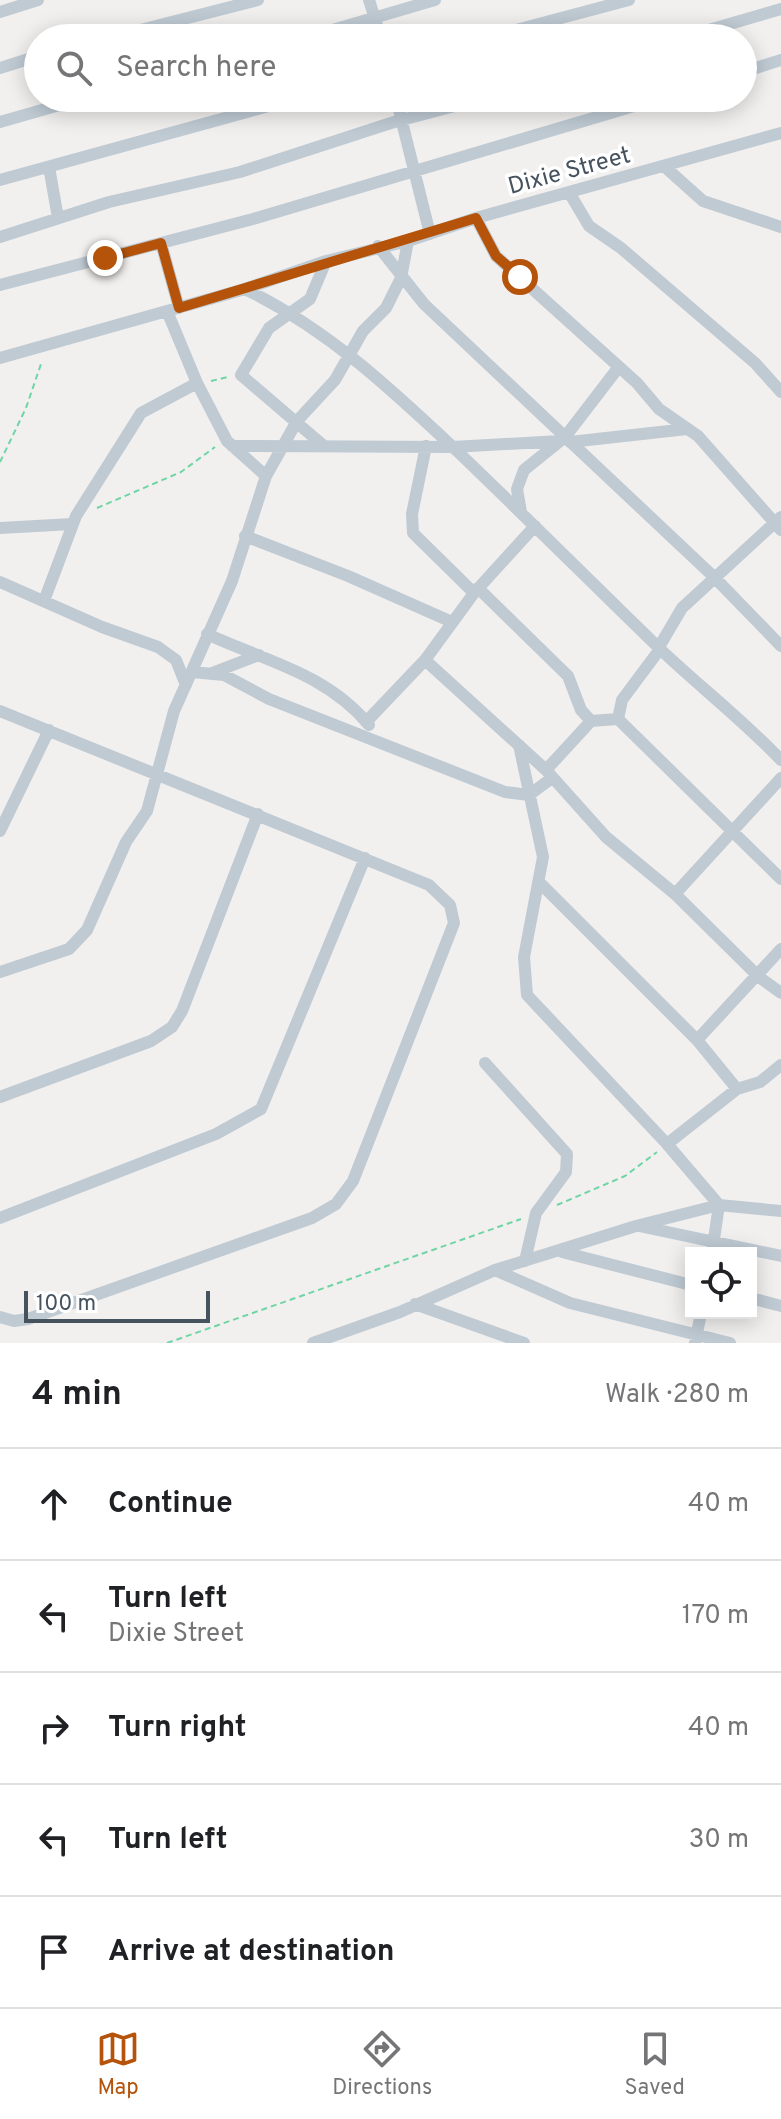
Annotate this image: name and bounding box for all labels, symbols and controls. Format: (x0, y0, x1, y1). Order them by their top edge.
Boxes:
search box (24, 24, 757, 112)
icon: search (52, 46, 96, 90)
text: Search here (116, 50, 276, 87)
street label: Dixie Street (505, 141, 634, 203)
route end (87, 240, 123, 276)
route start (502, 259, 538, 295)
map controls (685, 1247, 757, 1319)
button: locate (685, 1247, 757, 1319)
scale bar (24, 1287, 210, 1323)
text: 100 m (36, 1291, 96, 1318)
text: 4 min (32, 1374, 122, 1417)
text: Walk · 280 m (605, 1379, 749, 1412)
icon: ahead (32, 1482, 76, 1526)
text: Continue (108, 1486, 233, 1523)
text: 40 m (688, 1488, 749, 1521)
text: Turn left (108, 1581, 228, 1618)
icon: left (32, 1594, 76, 1638)
text: 170 m (682, 1600, 749, 1633)
text: Dixie Street (108, 1618, 244, 1651)
icon: right (32, 1706, 76, 1750)
text: Turn right (108, 1710, 246, 1747)
text: 40 m (688, 1712, 749, 1745)
icon: left (32, 1818, 76, 1862)
text: Turn left (108, 1822, 228, 1859)
text: 30 m (689, 1824, 749, 1857)
icon: arrive (32, 1930, 76, 1974)
text: Arrive at destination (108, 1934, 394, 1971)
tab: Map (96, 2027, 140, 2102)
tab: Directions (332, 2027, 432, 2102)
tab: Saved (624, 2027, 685, 2102)

